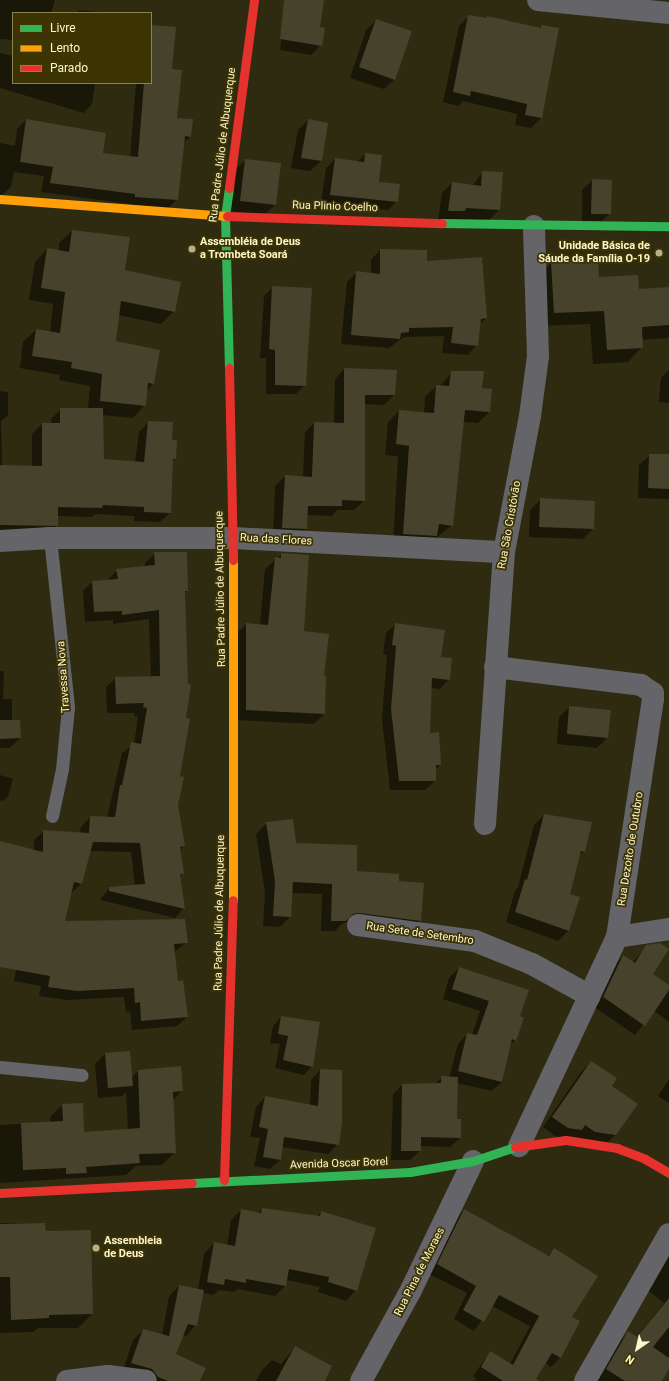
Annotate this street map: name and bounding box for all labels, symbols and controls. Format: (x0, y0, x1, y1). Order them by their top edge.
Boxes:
legend (12, 12, 152, 84)
text: Livre (50, 21, 76, 35)
text: Lento (50, 41, 80, 55)
text: Parado (50, 61, 88, 75)
street label: Rua Padre Júlio de Albuquerque (207, 67, 239, 223)
street label: Rua Plinio Coelho (292, 199, 378, 215)
place label: Assembléia de Deus a Trombeta Soará (200, 236, 300, 262)
place label: Unidade Básica de Sáude da Família O-19 (538, 240, 650, 266)
marker: Assembléia de Deus a Trombeta Soará (187, 244, 197, 254)
marker: Unidade Básica de Sáude da Família O-19 (653, 247, 665, 259)
street label: Rua São Cristóvão (496, 480, 524, 570)
street label: Rua Padre Júlio de Albuquerque (213, 511, 229, 667)
street label: Rua das Flores (240, 532, 312, 548)
street label: Travessa Nova (55, 641, 73, 713)
street label: Rua Dezoito de Outubro (615, 791, 647, 907)
street label: Rua Padre Júlio de Albuquerque (212, 835, 228, 991)
street label: Rua Sete de Setembro (365, 920, 475, 948)
street label: Avenida Oscar Borel (290, 1156, 388, 1172)
street label: Rua Pina de Moraes (392, 1226, 448, 1318)
place label: Assembleia de Deus (104, 1235, 162, 1261)
marker: Assembleia de Deus (91, 1243, 101, 1253)
north arrow (617, 1329, 657, 1369)
text: N (623, 1352, 637, 1367)

